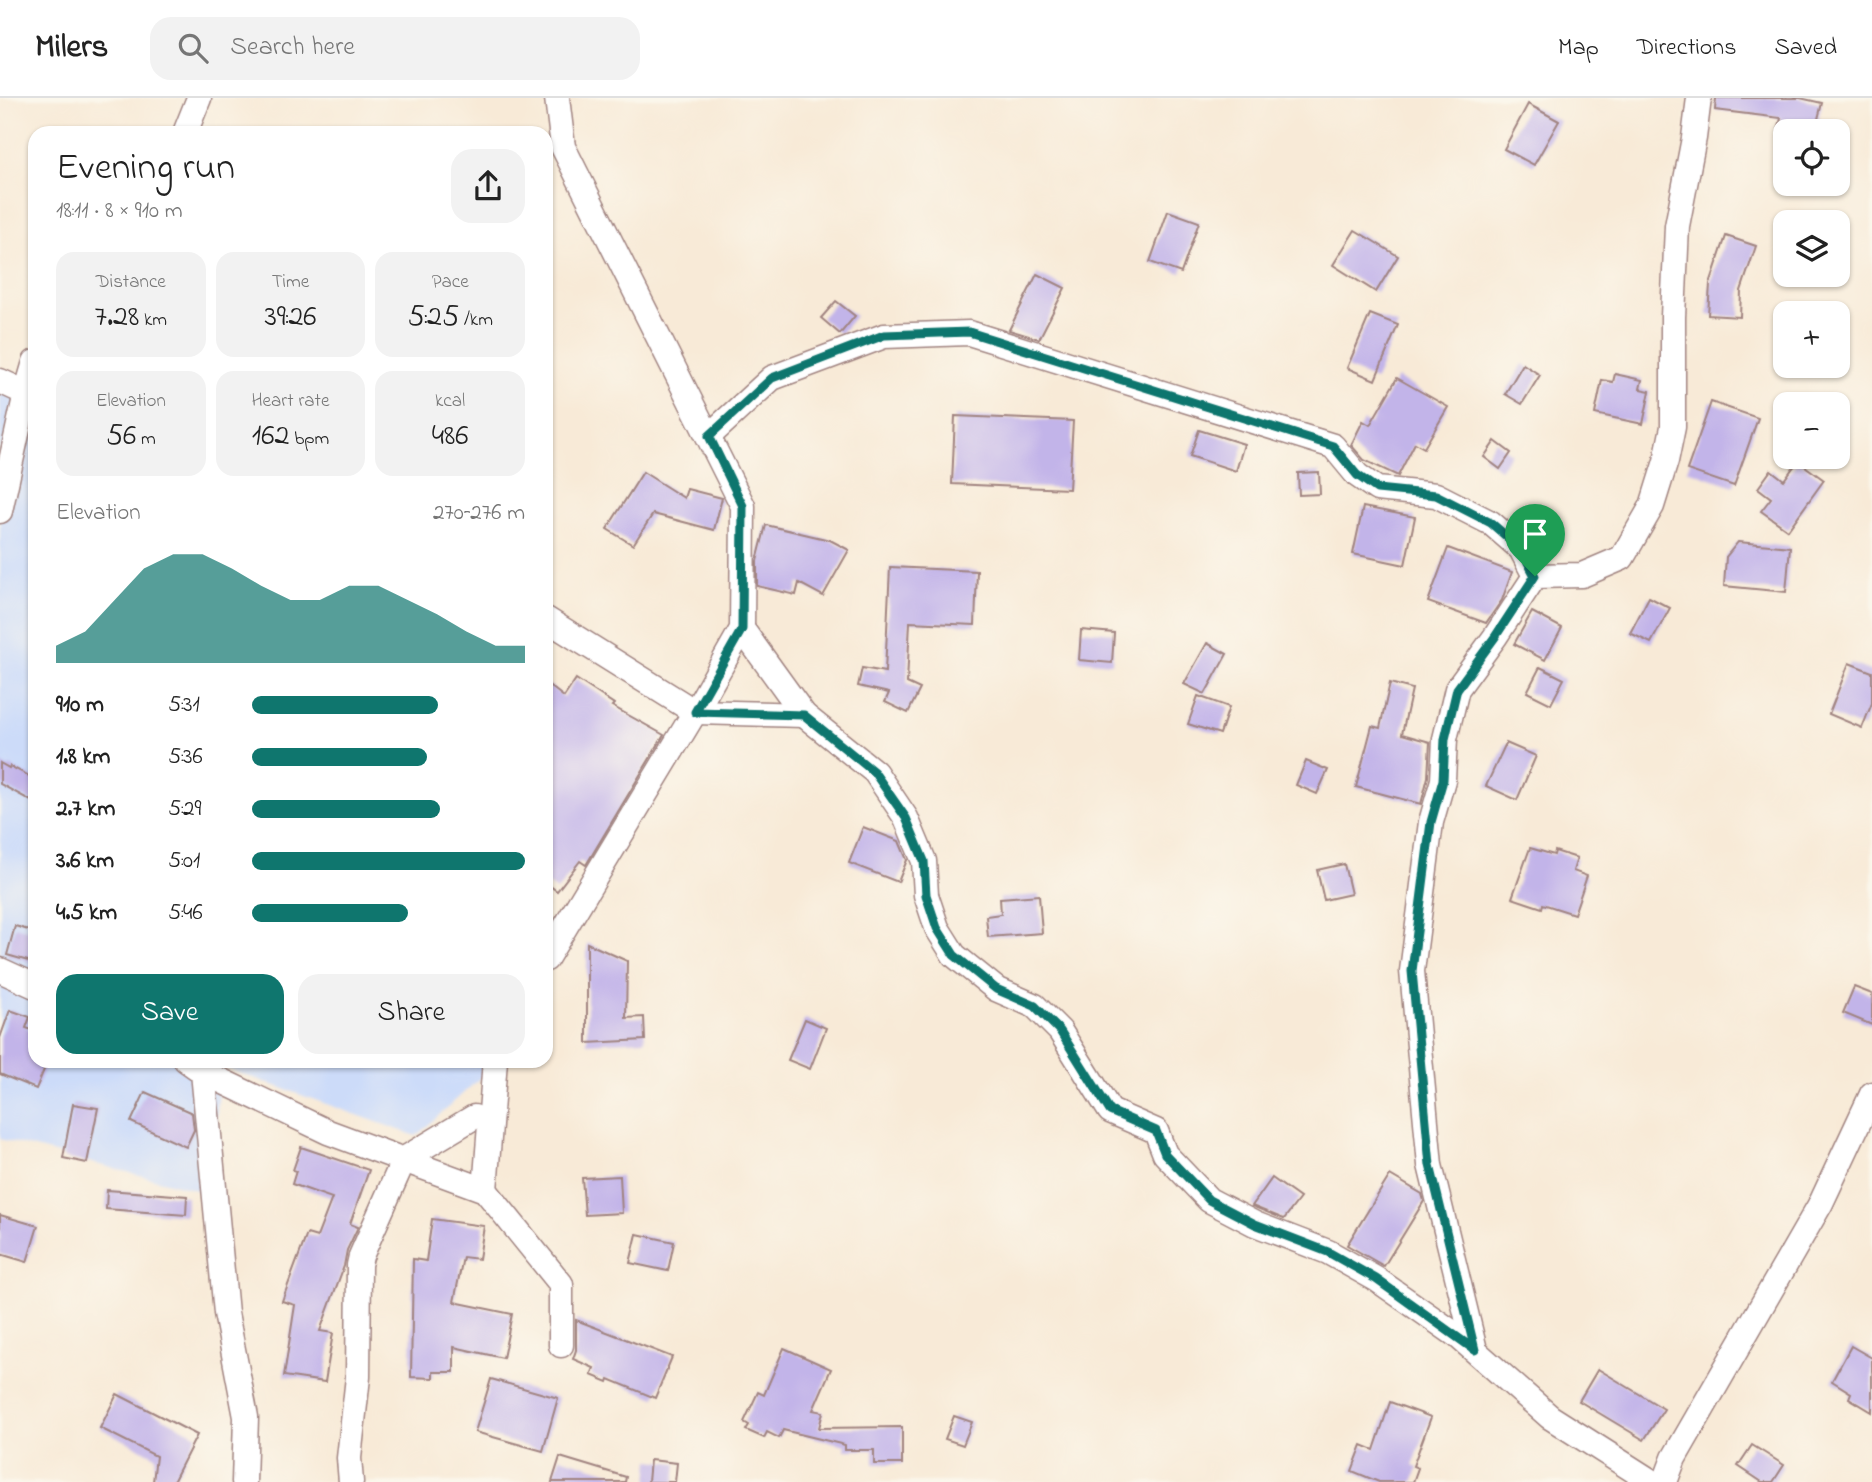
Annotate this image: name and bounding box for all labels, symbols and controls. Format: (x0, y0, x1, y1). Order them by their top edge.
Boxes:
search box (150, 17, 640, 80)
text: Milers (35, 24, 108, 72)
icon: search (174, 29, 212, 67)
text: Search here (230, 29, 355, 67)
text: Map (1558, 31, 1599, 66)
text: Directions (1637, 31, 1736, 66)
text: Saved (1774, 31, 1837, 66)
map controls (1773, 119, 1850, 469)
button: locate (1773, 119, 1850, 196)
text: Evening run (56, 141, 235, 197)
button: share (451, 149, 525, 223)
text: 18:11 · 8 × 910 m (56, 195, 183, 228)
button: layers (1773, 210, 1850, 287)
text: Distance (96, 269, 166, 296)
text: Time (272, 269, 309, 296)
text: Pace (432, 269, 469, 296)
text: 7.28 (95, 296, 139, 340)
text: 39:26 (264, 296, 317, 340)
text: 5:25 (407, 296, 459, 340)
button: + (1773, 301, 1850, 378)
text: km (139, 307, 167, 334)
text: /km (459, 307, 493, 334)
text: Elevation (96, 388, 166, 415)
text: Heart rate (252, 388, 329, 415)
text: kcal (435, 388, 465, 415)
button: − (1773, 392, 1850, 469)
text: 56 (106, 415, 136, 459)
text: 162 (252, 415, 289, 459)
text: 486 (432, 415, 469, 459)
text: m (136, 426, 156, 453)
text: bpm (289, 426, 329, 453)
text: Elevation (56, 497, 141, 530)
text: 270–276 m (433, 497, 525, 530)
pin (1505, 504, 1565, 576)
icon: arrive (1516, 515, 1554, 553)
text: 910 m (56, 689, 104, 722)
text: 5:31 (168, 689, 200, 722)
text: 1.8 km (56, 741, 110, 774)
text: 5:36 (168, 741, 203, 774)
text: 2.7 km (56, 793, 115, 826)
text: 5:29 (168, 793, 201, 826)
text: 3.6 km (56, 845, 114, 878)
text: 5:01 (168, 845, 200, 878)
text: 4.5 km (56, 897, 117, 930)
text: 5:46 (168, 897, 203, 930)
button: Save (56, 974, 284, 1054)
button: Share (298, 974, 525, 1054)

